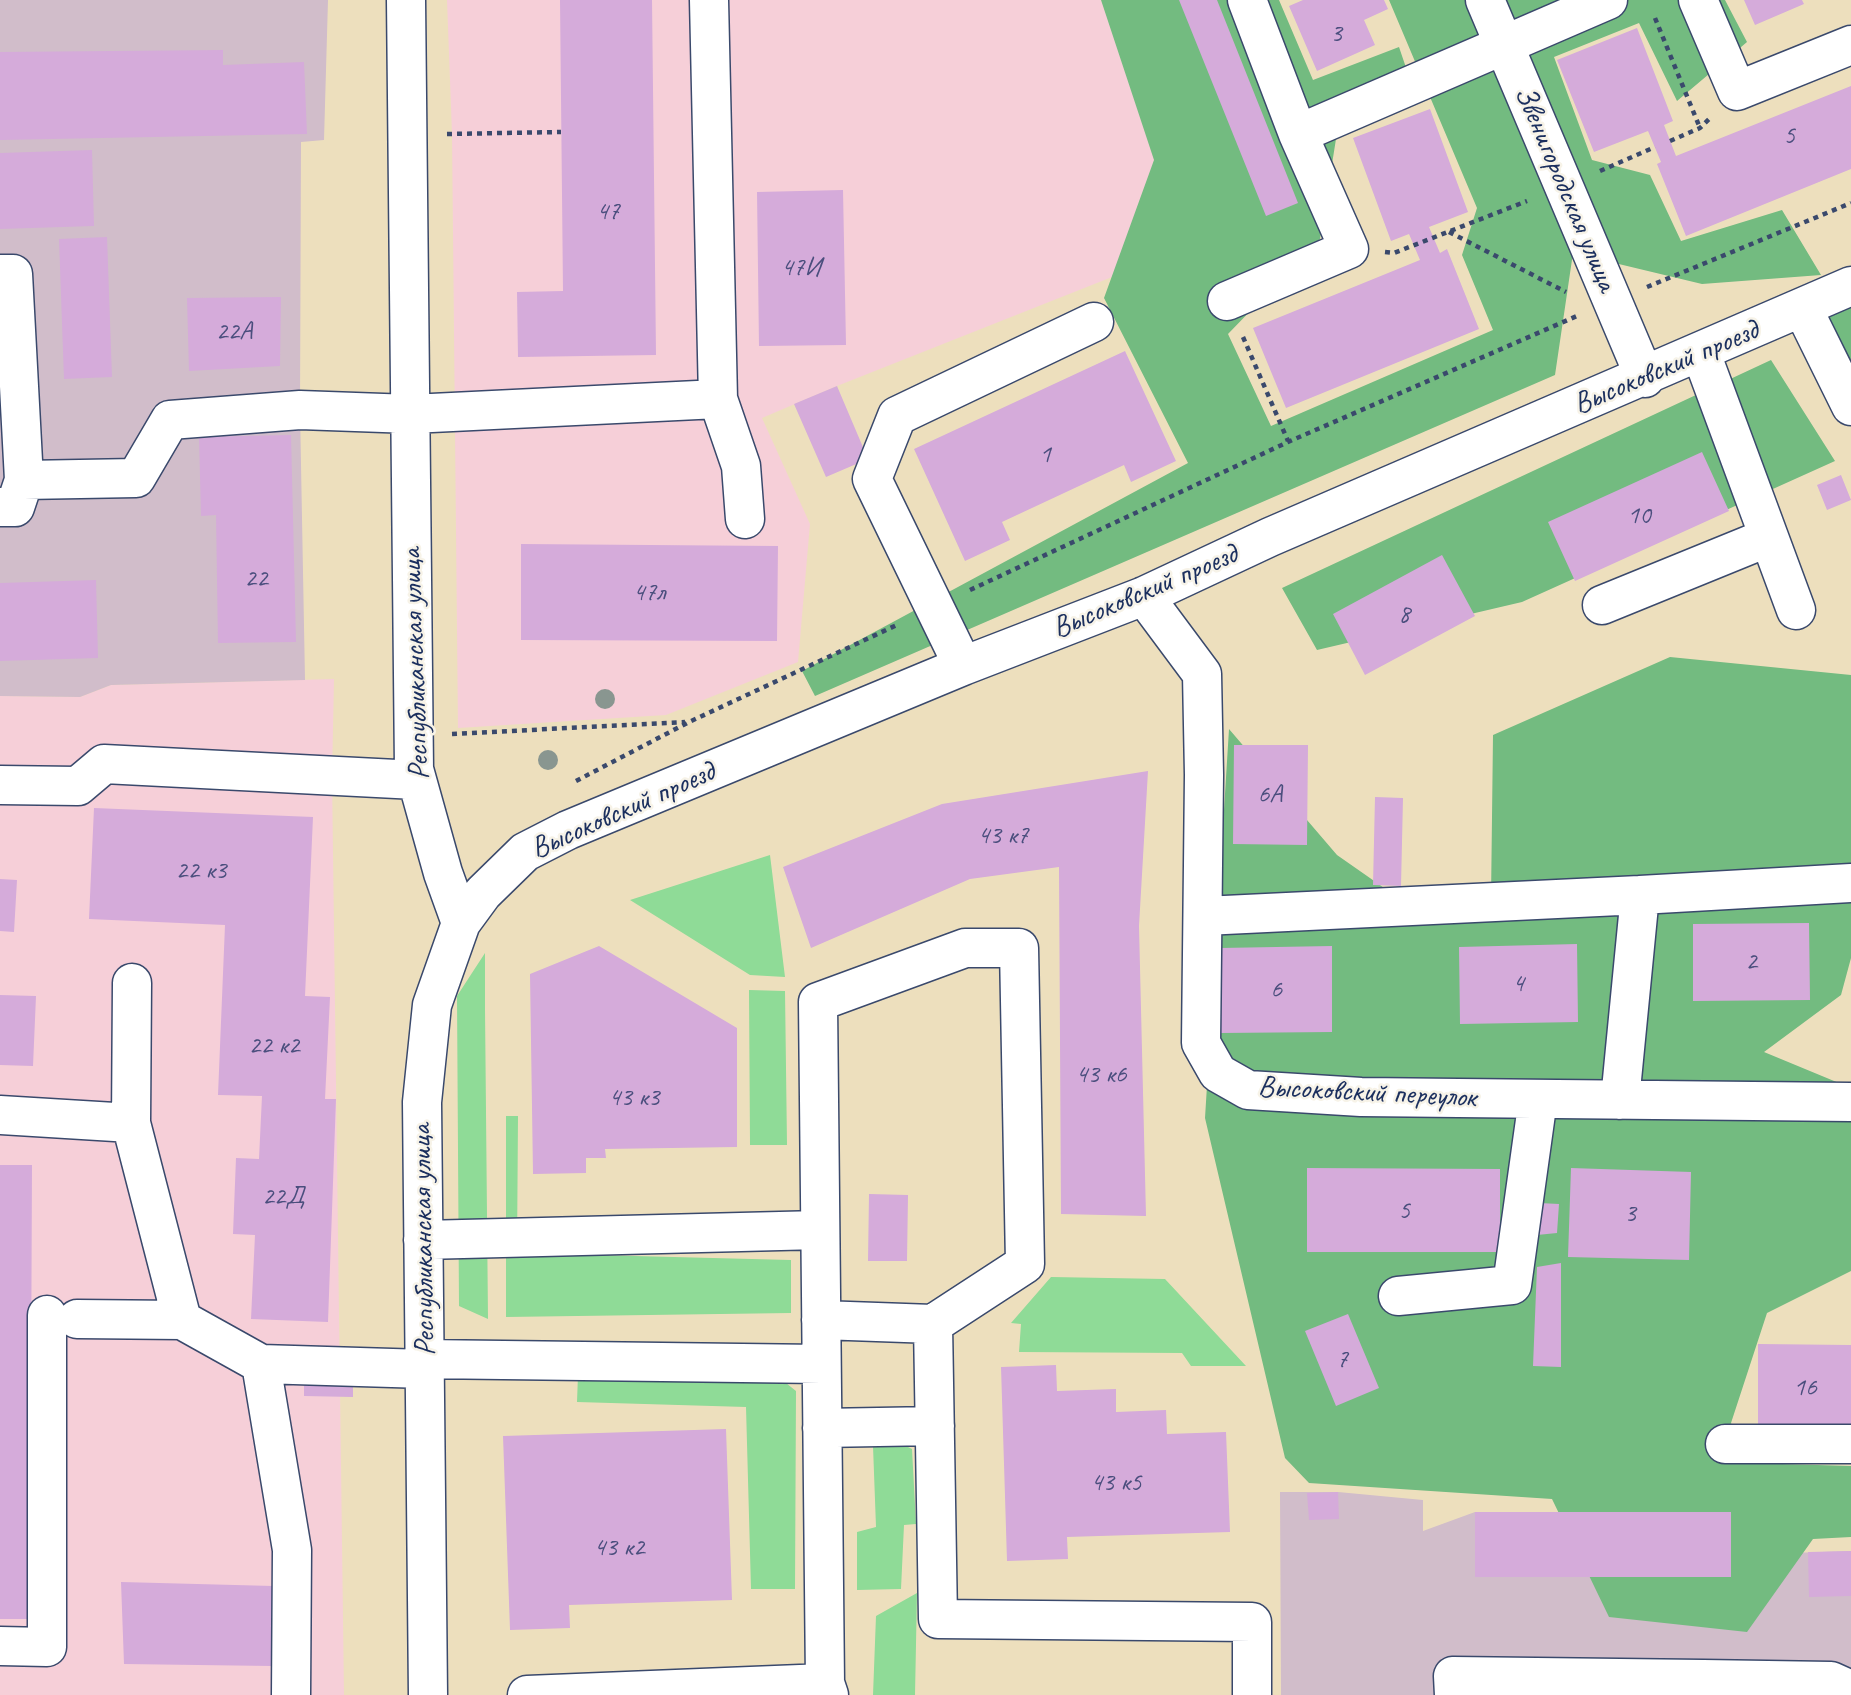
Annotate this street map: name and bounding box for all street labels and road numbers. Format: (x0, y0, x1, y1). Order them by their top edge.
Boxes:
street label: Звенигородская улица (1506, 81, 1624, 297)
street label: Высоковский проезд (1568, 313, 1764, 423)
street label: Высоковский проезд (1047, 537, 1243, 647)
street label: Республиканская улица (394, 548, 438, 780)
street label: Высоковский проезд (525, 754, 721, 868)
street label: Высоковский переулок (1257, 1069, 1477, 1117)
street label: Республиканская улица (404, 1124, 444, 1356)

